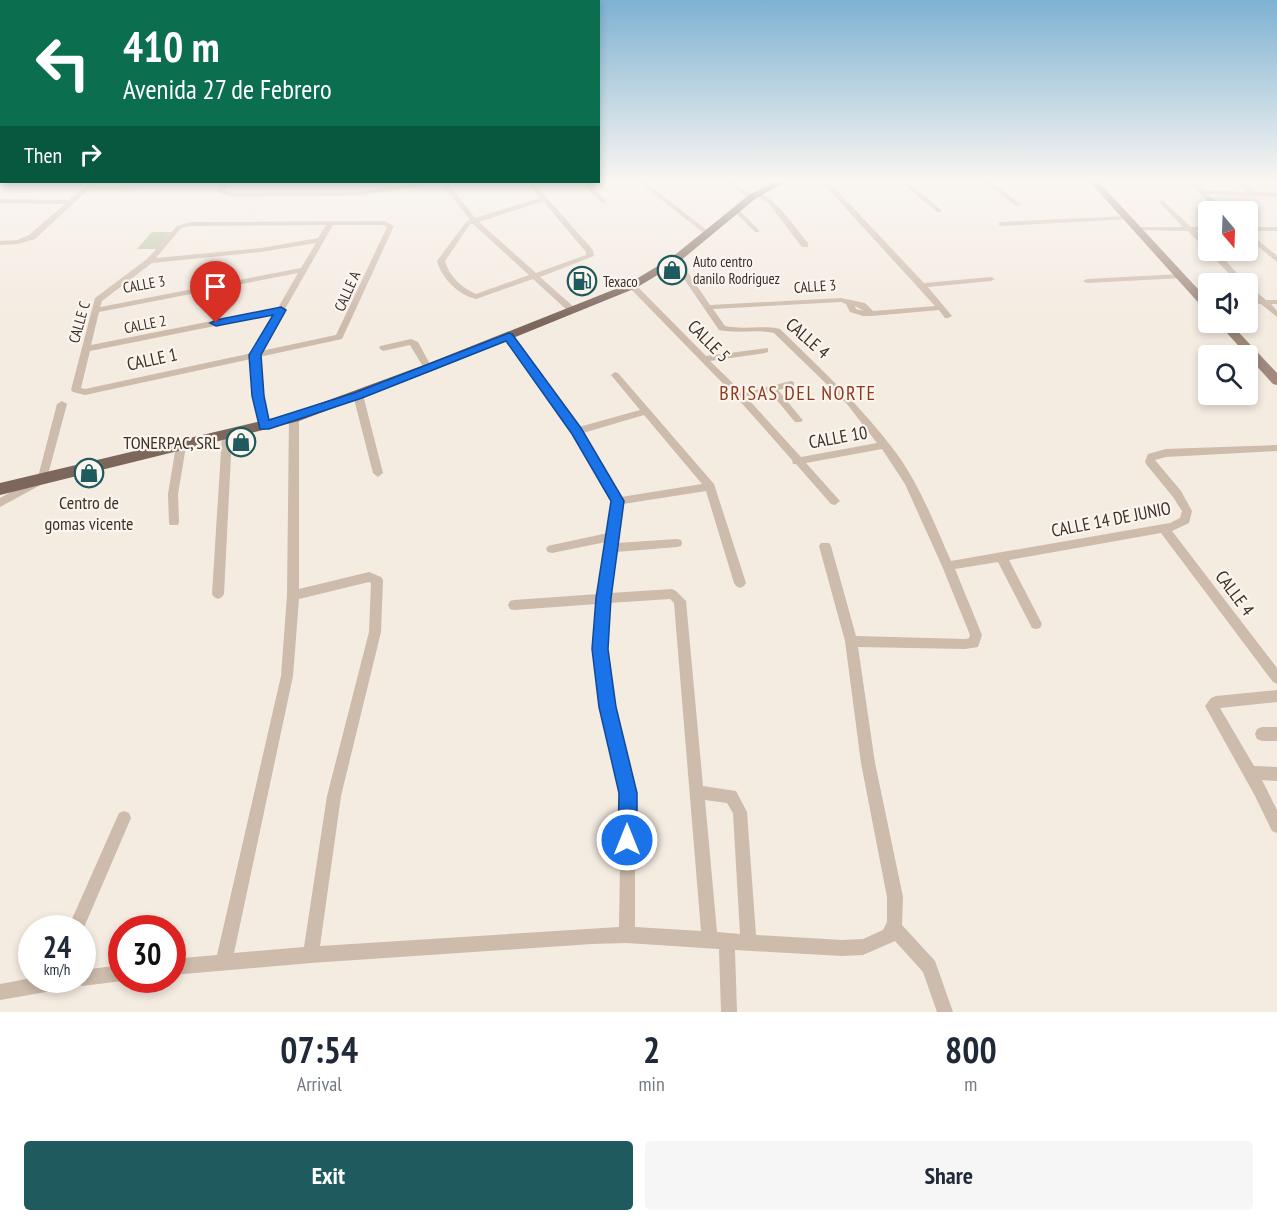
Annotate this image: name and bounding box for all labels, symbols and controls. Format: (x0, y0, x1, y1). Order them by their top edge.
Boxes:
text: 410 m (123, 19, 220, 74)
icon: left (24, 24, 102, 102)
text: Avenida 27 de Febrero (123, 72, 332, 106)
icon: right (74, 138, 107, 171)
text: Then (24, 141, 62, 169)
north arrow (1198, 201, 1258, 261)
map controls (1198, 201, 1258, 405)
place label: Auto centro danilo Rodriguez (693, 252, 780, 288)
shop icon: Auto centro danilo Rodriguez (656, 254, 688, 286)
pin (190, 261, 241, 323)
fuel station icon: Texaco (566, 265, 598, 297)
street label: CALLE A (330, 267, 365, 314)
icon: arrive (199, 270, 232, 303)
street label: CALLE 3 (121, 271, 167, 297)
place label: Texaco (603, 272, 638, 291)
button: sound (1198, 273, 1258, 333)
street label: CALLE 3 (793, 275, 837, 297)
street label: CALLE C (64, 299, 94, 345)
street label: CALLE 2 (122, 311, 168, 337)
street label: CALLE 4 (781, 313, 835, 363)
street label: CALLE 5 (683, 315, 735, 367)
street label: CALLE 1 (125, 342, 179, 376)
button: search (1198, 345, 1258, 405)
district label: BRISAS DEL NORTE (719, 380, 877, 406)
street label: CALLE 10 (807, 421, 869, 453)
shop icon: TONERPAC, SRL (225, 426, 257, 458)
place label: TONERPAC, SRL (123, 431, 221, 454)
shop icon: Centro de gomas vicente (73, 457, 105, 489)
place label: Centro de gomas vicente (45, 491, 133, 535)
street label: CALLE 14 DE JUNIO (1049, 496, 1173, 542)
street label: CALLE 4 (1211, 566, 1259, 620)
position arrow (595, 808, 659, 872)
speed limit sign: 30 (108, 915, 186, 993)
text: 24 (43, 927, 71, 966)
text: km/h (44, 960, 70, 979)
text: 07:54 (280, 1026, 358, 1073)
text: 2 (643, 1026, 660, 1073)
text: 800 (945, 1026, 997, 1073)
text: Arrival (297, 1071, 342, 1097)
text: min (639, 1071, 665, 1097)
text: m (964, 1071, 977, 1097)
button: Exit (24, 1141, 633, 1210)
button: Share (645, 1141, 1253, 1210)

